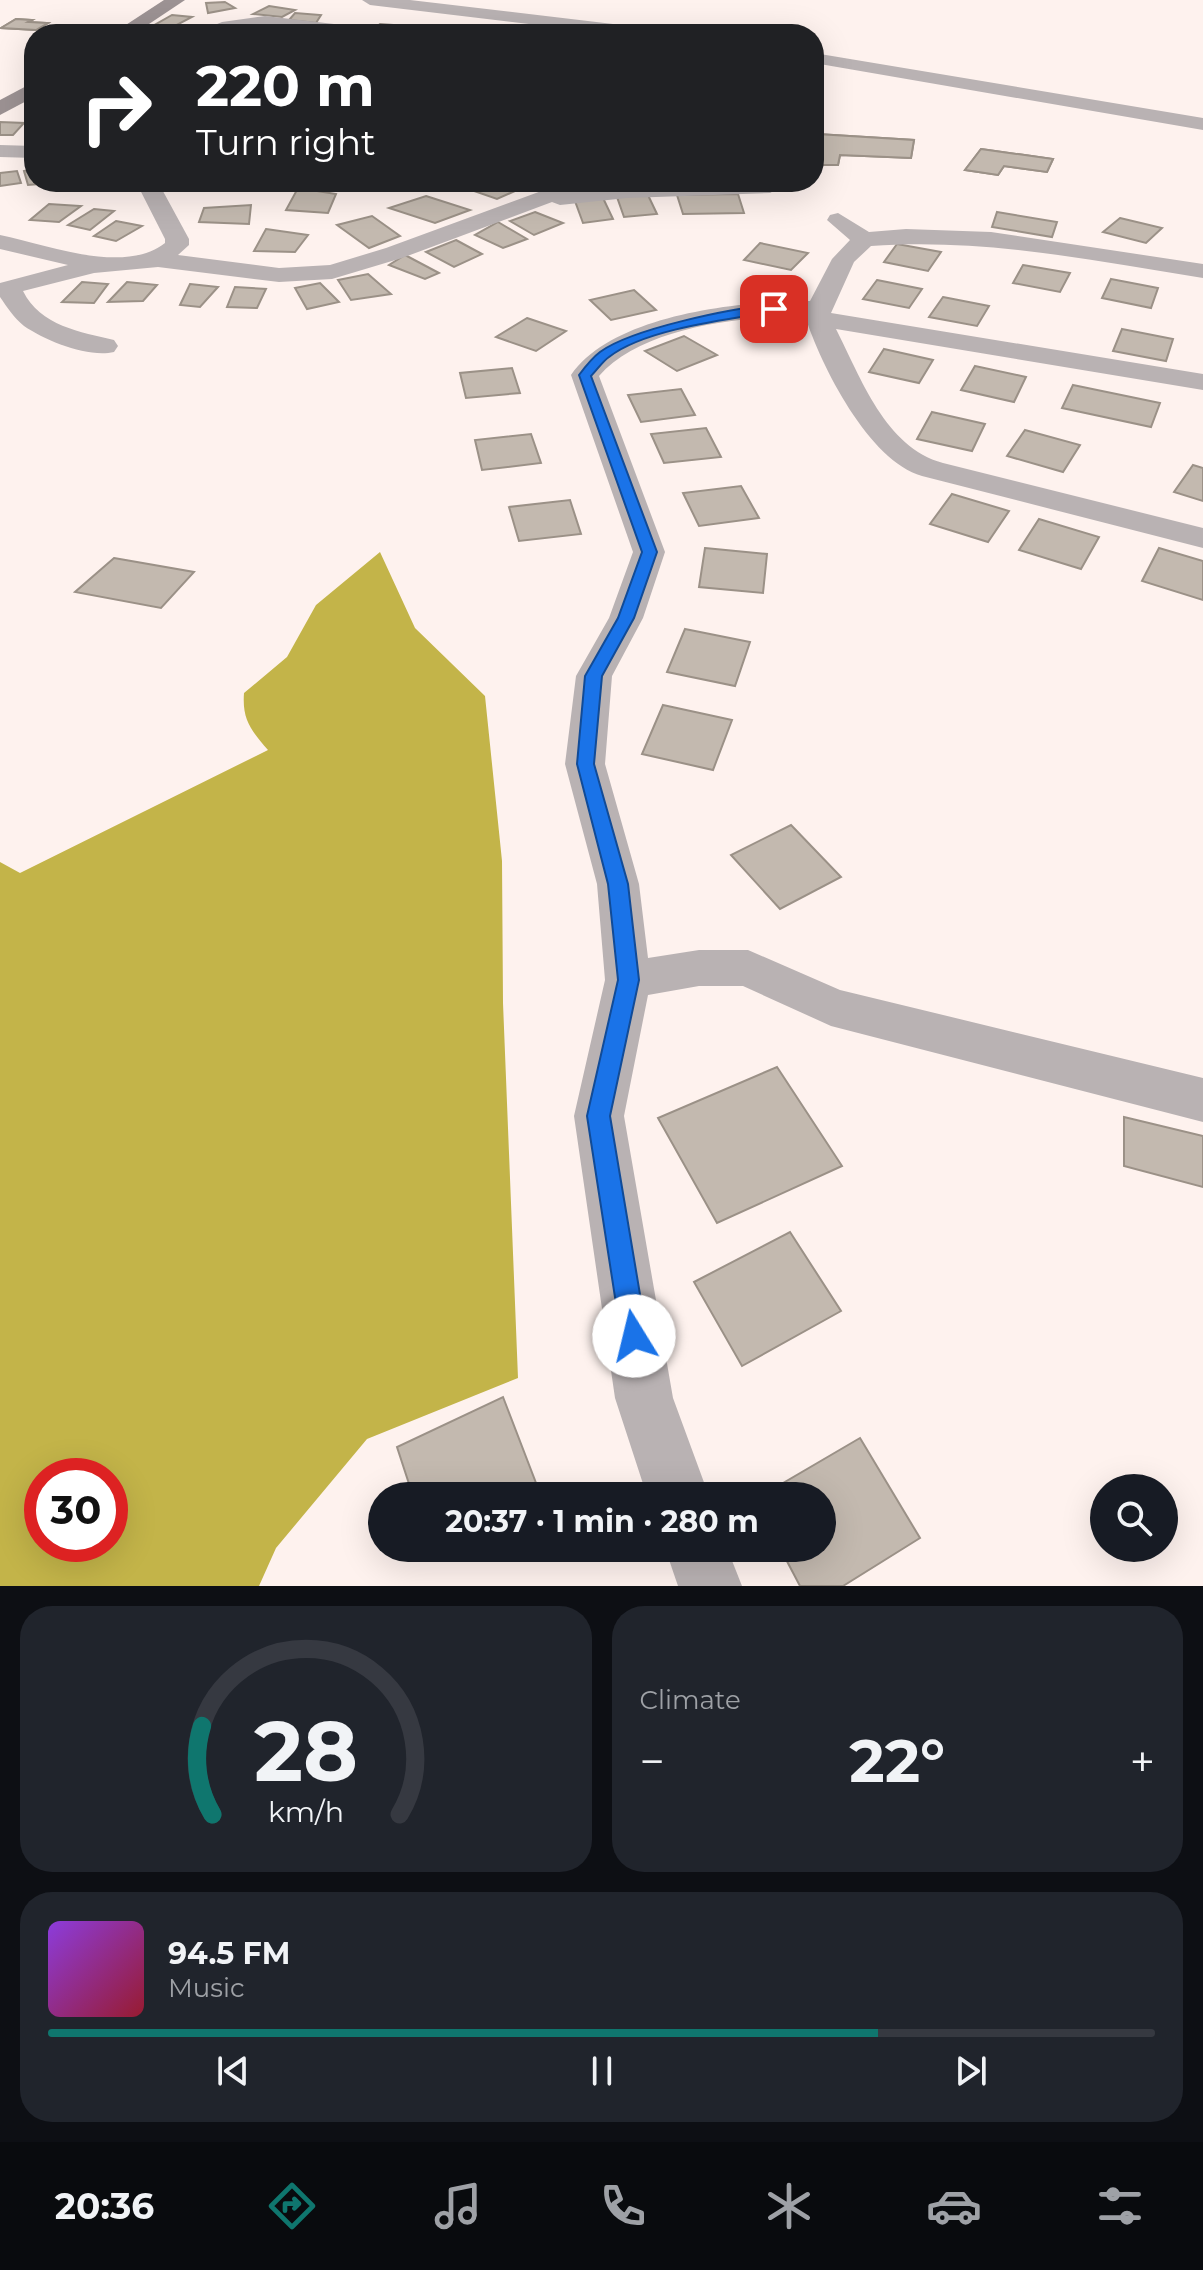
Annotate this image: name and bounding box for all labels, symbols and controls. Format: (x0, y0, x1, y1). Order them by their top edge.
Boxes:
text: 220 m (196, 52, 375, 120)
icon: right (64, 56, 168, 160)
text: Turn right (196, 120, 376, 164)
pin (740, 275, 808, 343)
icon: arrive (752, 287, 796, 331)
position arrow (592, 1294, 676, 1378)
speed limit sign: 30 (24, 1458, 128, 1562)
map controls (1090, 1474, 1178, 1562)
button: search (1090, 1474, 1178, 1562)
text: 20:37 · 1 min · 280 m (445, 1503, 759, 1540)
text: Climate (640, 1684, 741, 1716)
text: 28 (254, 1700, 358, 1802)
text: 22° (849, 1724, 945, 1797)
text: − (640, 1734, 665, 1788)
text: + (1130, 1734, 1155, 1788)
text: km/h (268, 1794, 344, 1829)
text: 94.5 FM (168, 1935, 290, 1972)
text: Music (168, 1972, 245, 2004)
icon: previous (211, 2049, 255, 2093)
icon: pause (580, 2049, 624, 2093)
icon: next (949, 2049, 993, 2093)
icon: directions (264, 2178, 320, 2234)
icon: music (430, 2178, 486, 2234)
icon: phone (595, 2178, 651, 2234)
icon: climate (761, 2178, 817, 2234)
icon: car (926, 2178, 982, 2234)
icon: filters (1092, 2178, 1148, 2234)
text: 20:36 (55, 2184, 154, 2228)

